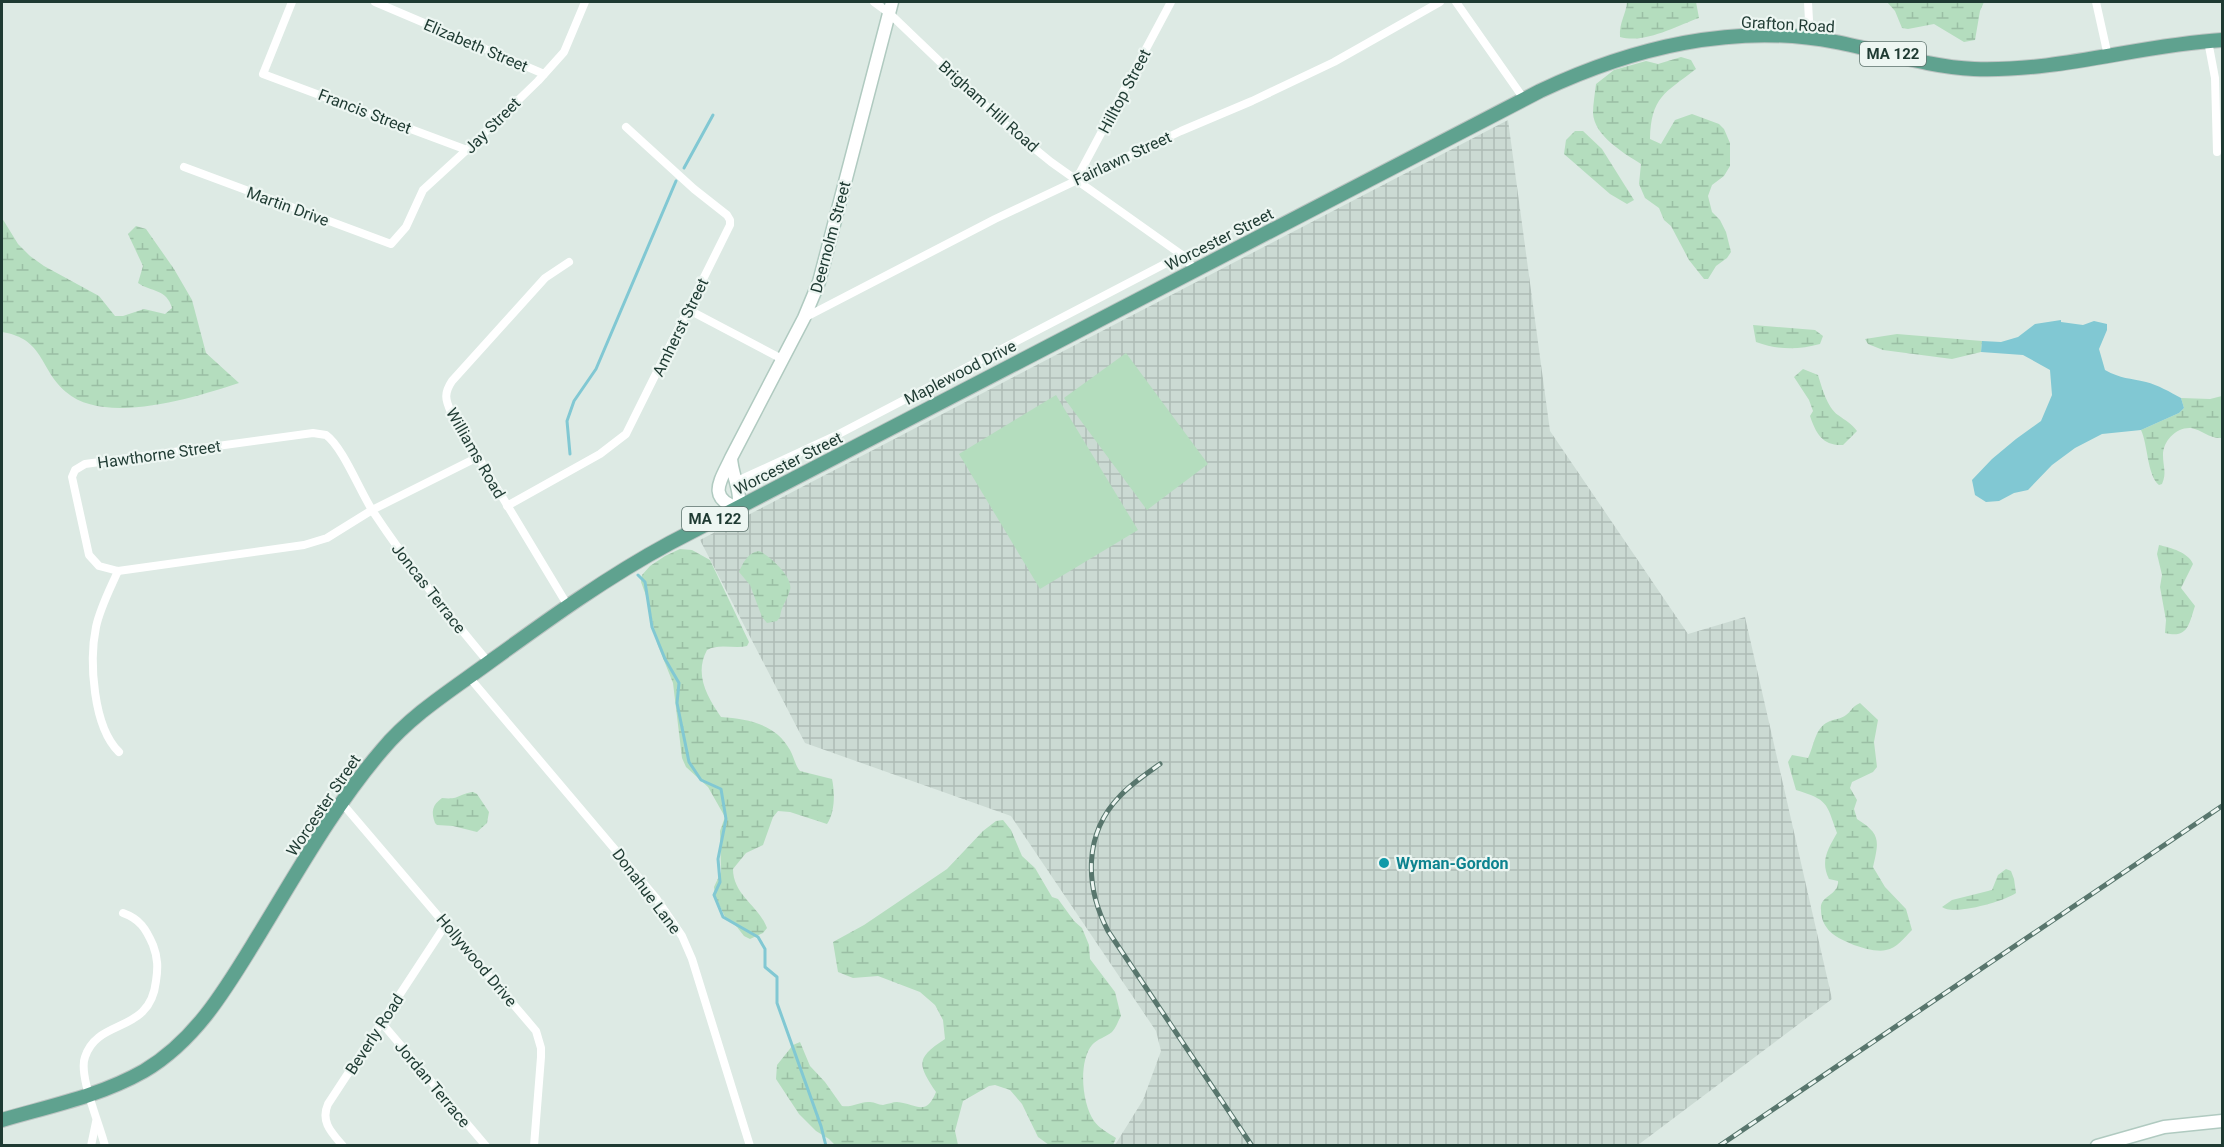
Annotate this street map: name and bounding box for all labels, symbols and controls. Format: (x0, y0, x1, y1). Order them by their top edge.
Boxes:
street label: Grafton Road (1741, 13, 1835, 36)
street label: Elizabeth Street (421, 15, 531, 76)
road number: MA 122 (1860, 42, 1926, 66)
street label: Hilltop Street (1094, 46, 1155, 137)
street label: Brigham Hill Road (935, 57, 1042, 156)
street label: Francis Street (316, 85, 414, 138)
street label: Jay Street (460, 93, 524, 157)
street label: Fairlawn Street (1070, 127, 1174, 190)
street label: Deernolm Street (806, 179, 855, 295)
street label: Martin Drive (244, 183, 332, 230)
street label: Worcester Street (1162, 204, 1276, 275)
street label: Amherst Street (648, 275, 712, 379)
street label: Maplewood Drive (901, 336, 1019, 409)
street label: Williams Road (442, 405, 509, 502)
street label: Worcester Street (731, 428, 845, 499)
street label: Hawthorne Street (96, 436, 222, 473)
road number: MA 122 (682, 507, 748, 531)
street label: Joncas Terrace (388, 539, 470, 637)
street label: Worcester Street (282, 751, 365, 860)
street label: Donahue Lane (608, 845, 685, 938)
place label: Wyman-Gordon (1396, 854, 1508, 873)
marker: Wyman-Gordon (1377, 856, 1391, 870)
street label: Hollywood Drive (432, 910, 521, 1011)
street label: Beverly Road (341, 990, 407, 1078)
street label: Jordan Terrace (391, 1037, 474, 1131)

